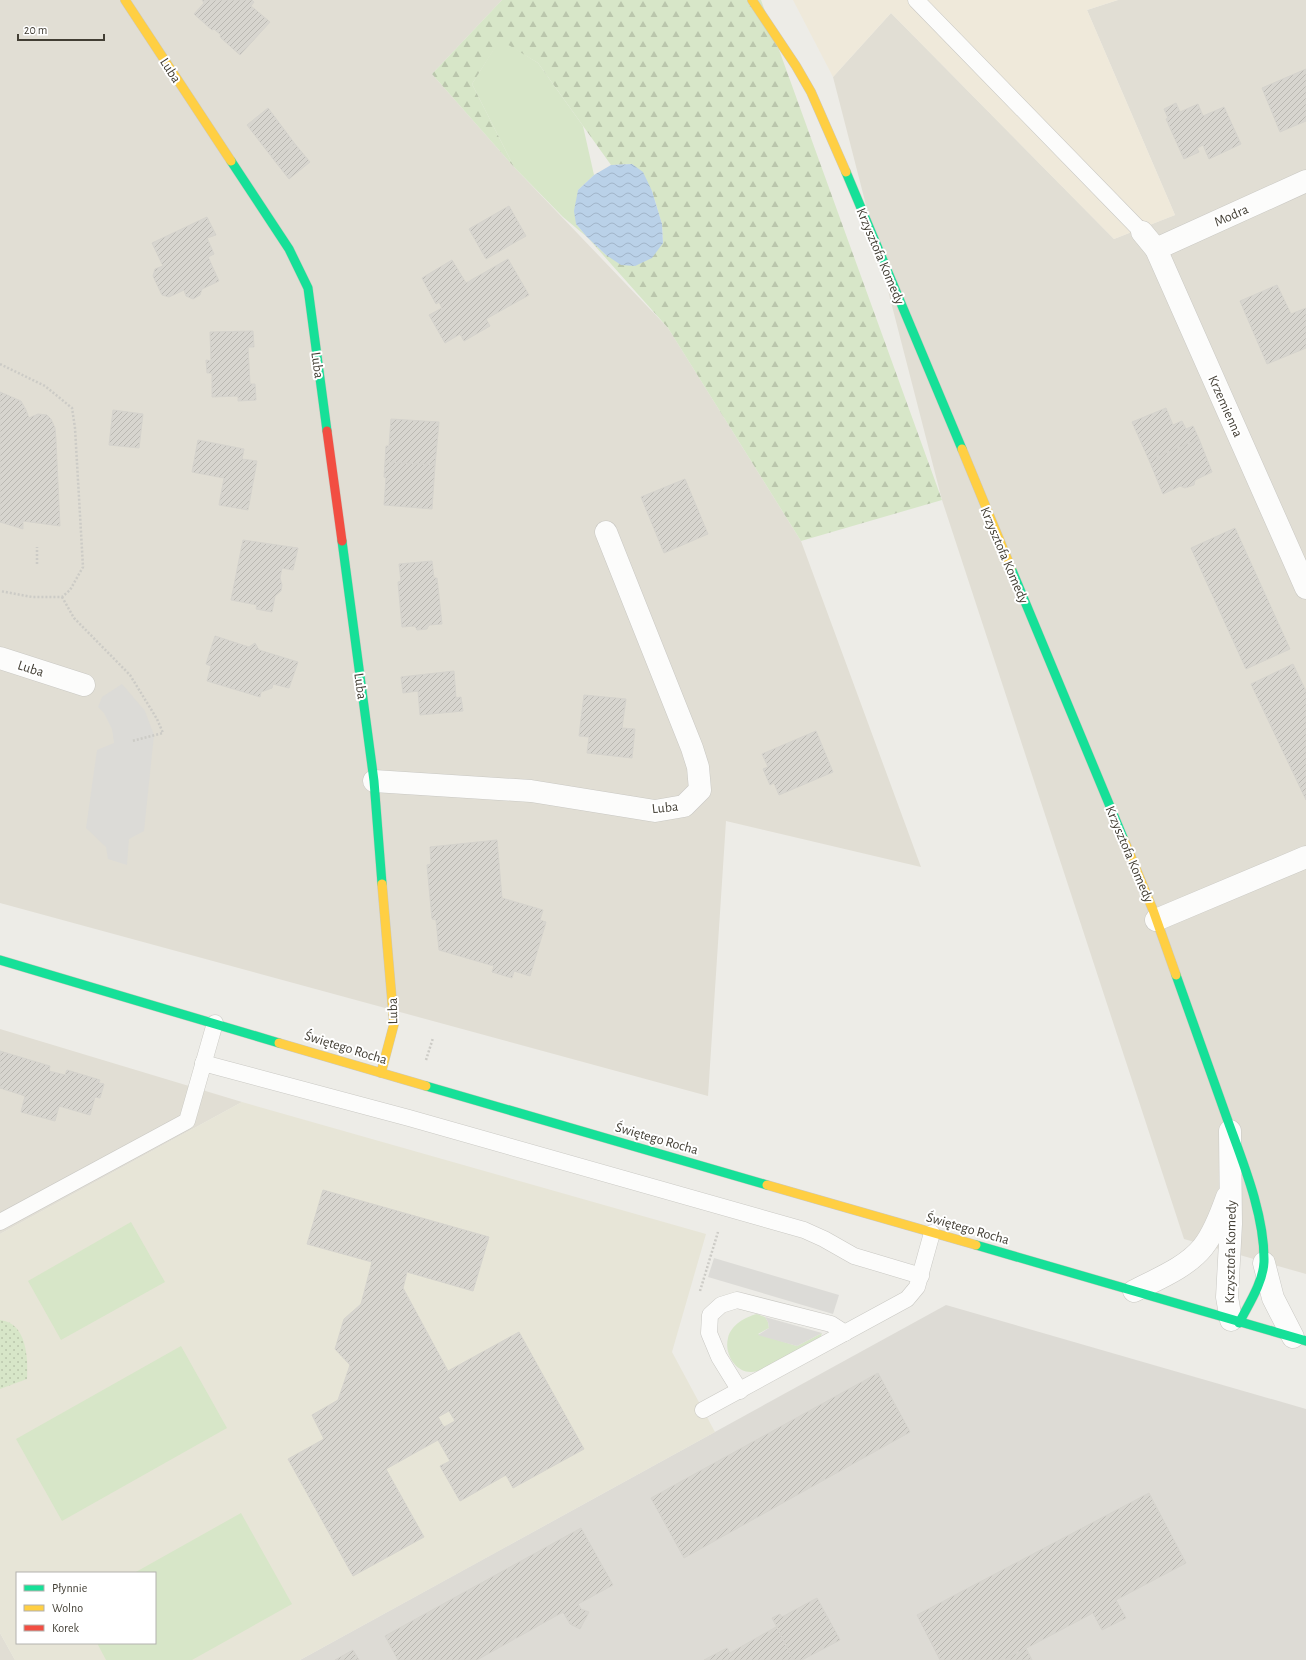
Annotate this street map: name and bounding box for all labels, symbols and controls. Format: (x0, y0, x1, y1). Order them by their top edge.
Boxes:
scale bar (18, 16, 104, 42)
text: 20 m (24, 24, 47, 36)
street label: Luba (157, 56, 184, 86)
street label: Modra (1212, 202, 1251, 230)
street label: Krzysztofa Komedy (853, 206, 907, 307)
street label: Luba (308, 351, 326, 380)
street label: Krzemienna (1205, 373, 1245, 440)
street label: Krzysztofa Komedy (977, 505, 1031, 606)
street label: Luba (16, 658, 46, 680)
street label: Luba (351, 672, 369, 701)
street label: Luba (651, 800, 680, 816)
street label: Krzysztofa Komedy (1102, 804, 1156, 905)
street label: Luba (386, 997, 400, 1024)
street label: Świętego Rocha (303, 1026, 390, 1067)
street label: Świętego Rocha (614, 1118, 701, 1158)
street label: Krzysztofa Komedy (1223, 1200, 1239, 1304)
street label: Świętego Rocha (925, 1208, 1012, 1248)
legend (16, 1572, 156, 1644)
text: Płynnie (52, 1582, 87, 1595)
text: Wolno (52, 1602, 83, 1614)
text: Korek (52, 1622, 79, 1634)

